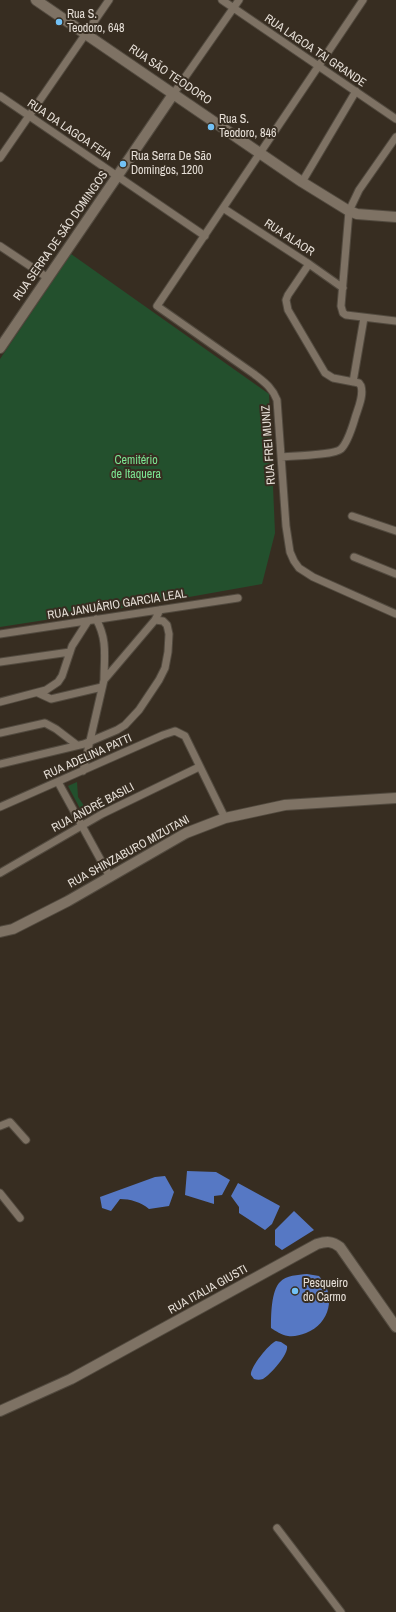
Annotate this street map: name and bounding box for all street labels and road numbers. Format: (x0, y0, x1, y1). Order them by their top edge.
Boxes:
street label: RUA LAGOA TAI GRANDE (261, 12, 369, 90)
street label: RUA SÃO TEODORO (126, 42, 214, 108)
street label: RUA DA LAGOA FEIA (24, 97, 114, 163)
street label: RUA SERRA DE SÃO DOMINGOS (11, 168, 111, 304)
street label: RUA ALAOR (261, 216, 317, 260)
street label: RUA FREI MUNIZ (259, 405, 279, 485)
street label: RUA JANUÁRIO GARCIA LEAL (46, 587, 188, 623)
street label: RUA ADELINA PATTI (42, 731, 134, 783)
street label: RUA ANDRÉ BASILI (49, 780, 137, 836)
street label: RUA SHINZABURO MIZUTANI (66, 813, 192, 891)
street label: RUA ITALIA GIUSTI (166, 1262, 250, 1318)

